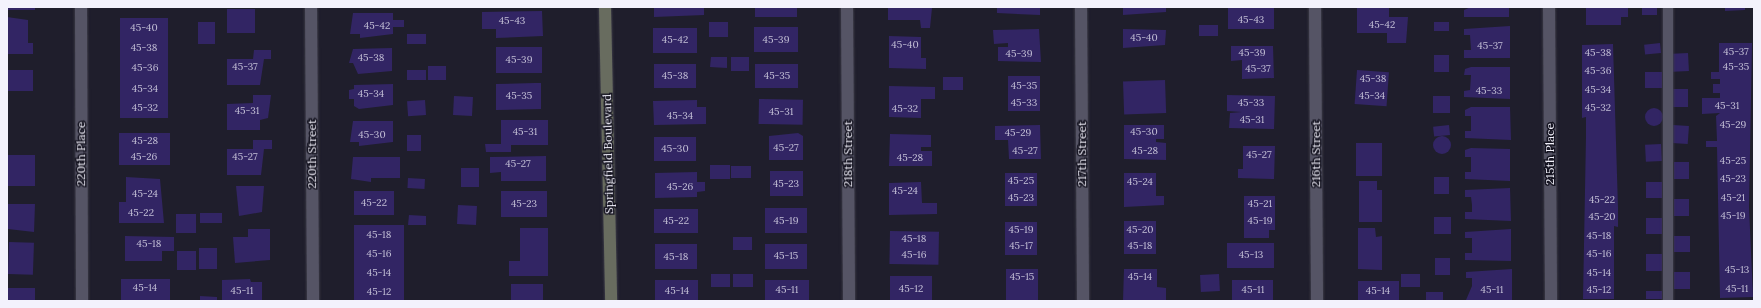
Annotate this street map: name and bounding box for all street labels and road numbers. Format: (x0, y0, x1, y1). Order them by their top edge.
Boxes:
street label: Springfield Boulevard (600, 94, 616, 214)
street label: 220th Street (305, 119, 319, 189)
street label: 218th Street (841, 121, 855, 187)
street label: 217th Street (1075, 121, 1089, 187)
street label: 216th Street (1309, 121, 1323, 187)
street label: 220th Place (74, 122, 88, 186)
street label: 215th Place (1543, 123, 1557, 185)

